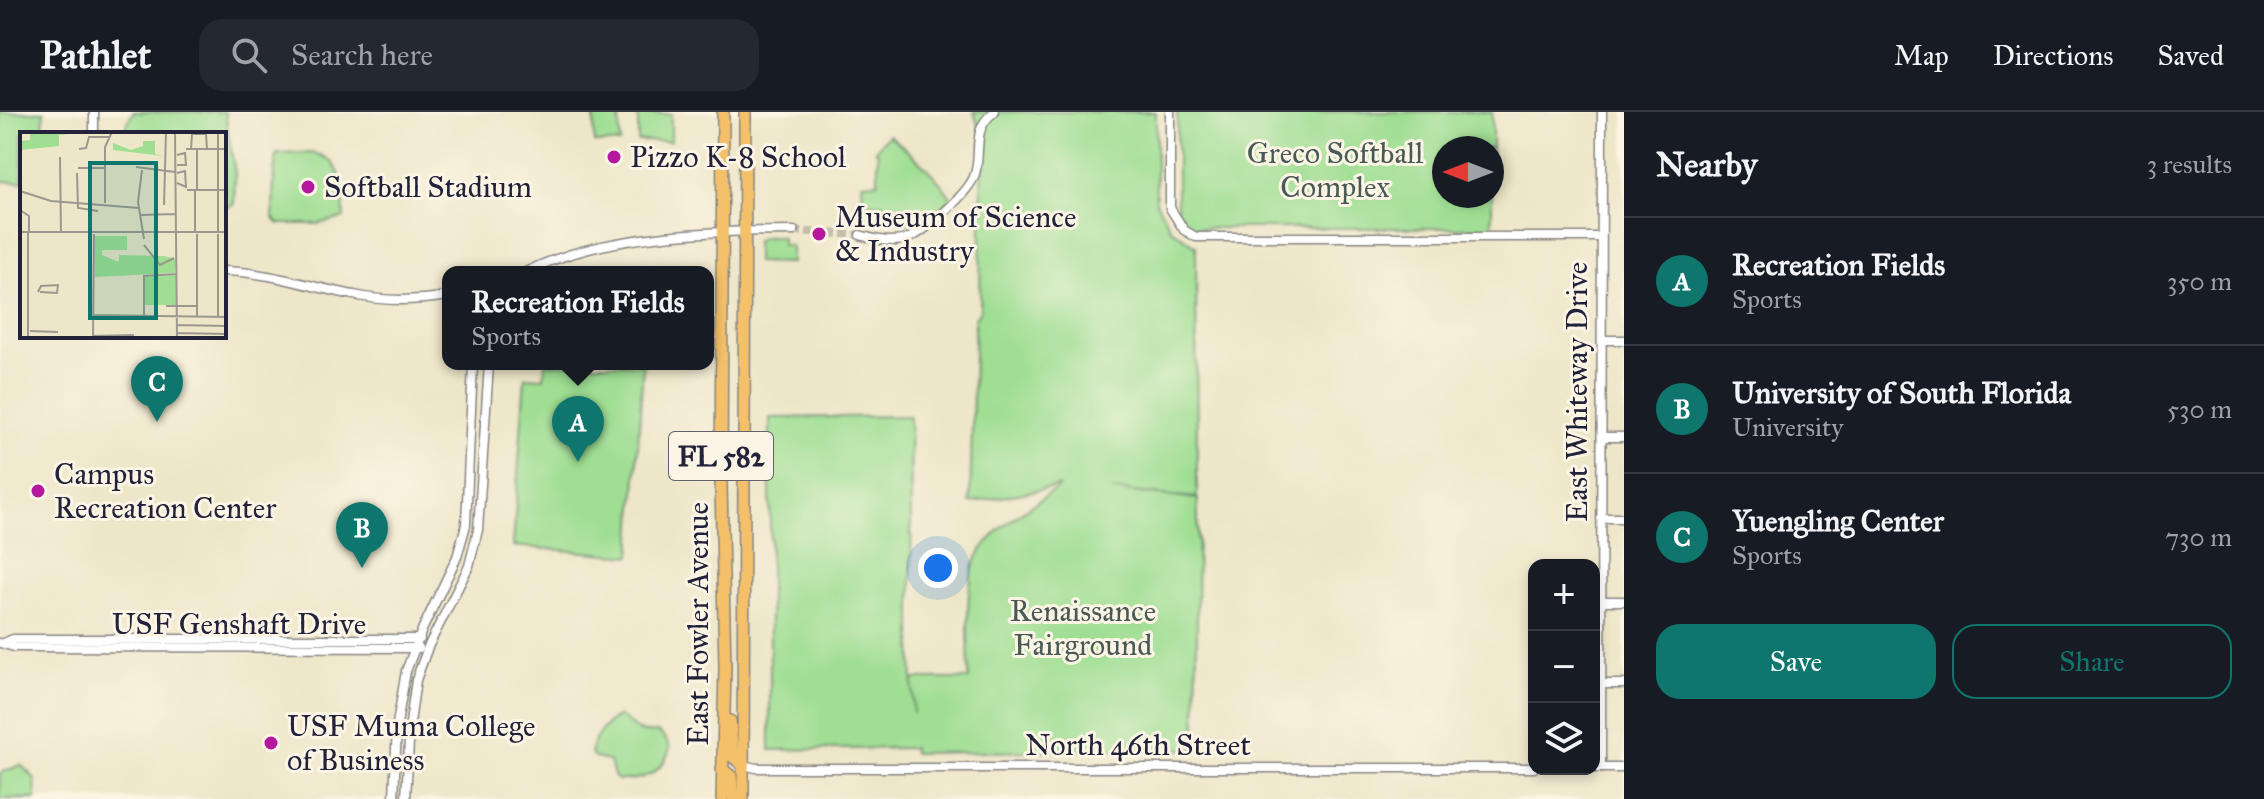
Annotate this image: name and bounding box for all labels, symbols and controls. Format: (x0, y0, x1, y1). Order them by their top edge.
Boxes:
search box (199, 19, 759, 91)
text: Pathlet (40, 32, 151, 78)
icon: search (227, 33, 271, 77)
text: Search here (291, 37, 433, 73)
text: Map (1894, 38, 1949, 73)
text: Directions (1993, 38, 2114, 73)
text: Saved (2158, 38, 2224, 73)
inset map (20, 132, 226, 338)
park label: Greco Softball Complex (1247, 135, 1424, 205)
north arrow (1432, 136, 1504, 208)
place label: Pizzo K-8 School (630, 139, 847, 175)
text: Nearby (1656, 144, 1758, 185)
marker: Pizzo K-8 School (605, 148, 623, 166)
text: 3 results (2147, 148, 2232, 180)
place label: Softball Stadium (324, 169, 532, 205)
marker: Softball Stadium (299, 178, 317, 196)
place label: Museum of Science & Industry (835, 199, 1076, 269)
marker: Museum of Science & Industry (810, 225, 828, 243)
text: Recreation Fields (1732, 247, 1945, 283)
street label: East Whiteway Drive (1559, 262, 1595, 522)
text: A (1673, 265, 1691, 297)
text: 350 m (2167, 265, 2232, 297)
popup (442, 266, 714, 370)
text: Sports (1732, 283, 1802, 315)
text: Recreation Fields (471, 284, 685, 320)
text: Sports (471, 320, 541, 352)
pin: C (131, 356, 183, 422)
text: University of South Florida (1732, 375, 2071, 411)
text: B (1673, 393, 1691, 425)
text: 530 m (2167, 393, 2232, 425)
pin: A (552, 396, 604, 462)
text: University (1732, 411, 1843, 443)
road number: FL 582 (669, 432, 773, 480)
place label: Campus Recreation Center (54, 456, 277, 526)
marker: Campus Recreation Center (29, 482, 47, 500)
pin: B (336, 502, 388, 568)
street label: East Fowler Avenue (680, 502, 716, 746)
text: Yuengling Center (1732, 503, 1944, 539)
text: C (1673, 521, 1691, 553)
text: 730 m (2165, 521, 2232, 553)
text: Sports (1732, 539, 1802, 571)
your location (918, 548, 958, 588)
map controls (1528, 559, 1600, 775)
button: + (1528, 559, 1600, 631)
park label: Renaissance Fairground (1010, 593, 1156, 663)
street label: USF Genshaft Drive (112, 606, 366, 642)
button: Save (1656, 624, 1936, 699)
button: Share (1952, 624, 2232, 699)
button: − (1528, 631, 1600, 703)
button: layers (1528, 703, 1600, 775)
place label: USF Muma College of Business (287, 708, 536, 778)
street label: North 46th Street (1025, 727, 1251, 763)
marker: USF Muma College of Business (262, 734, 280, 752)

